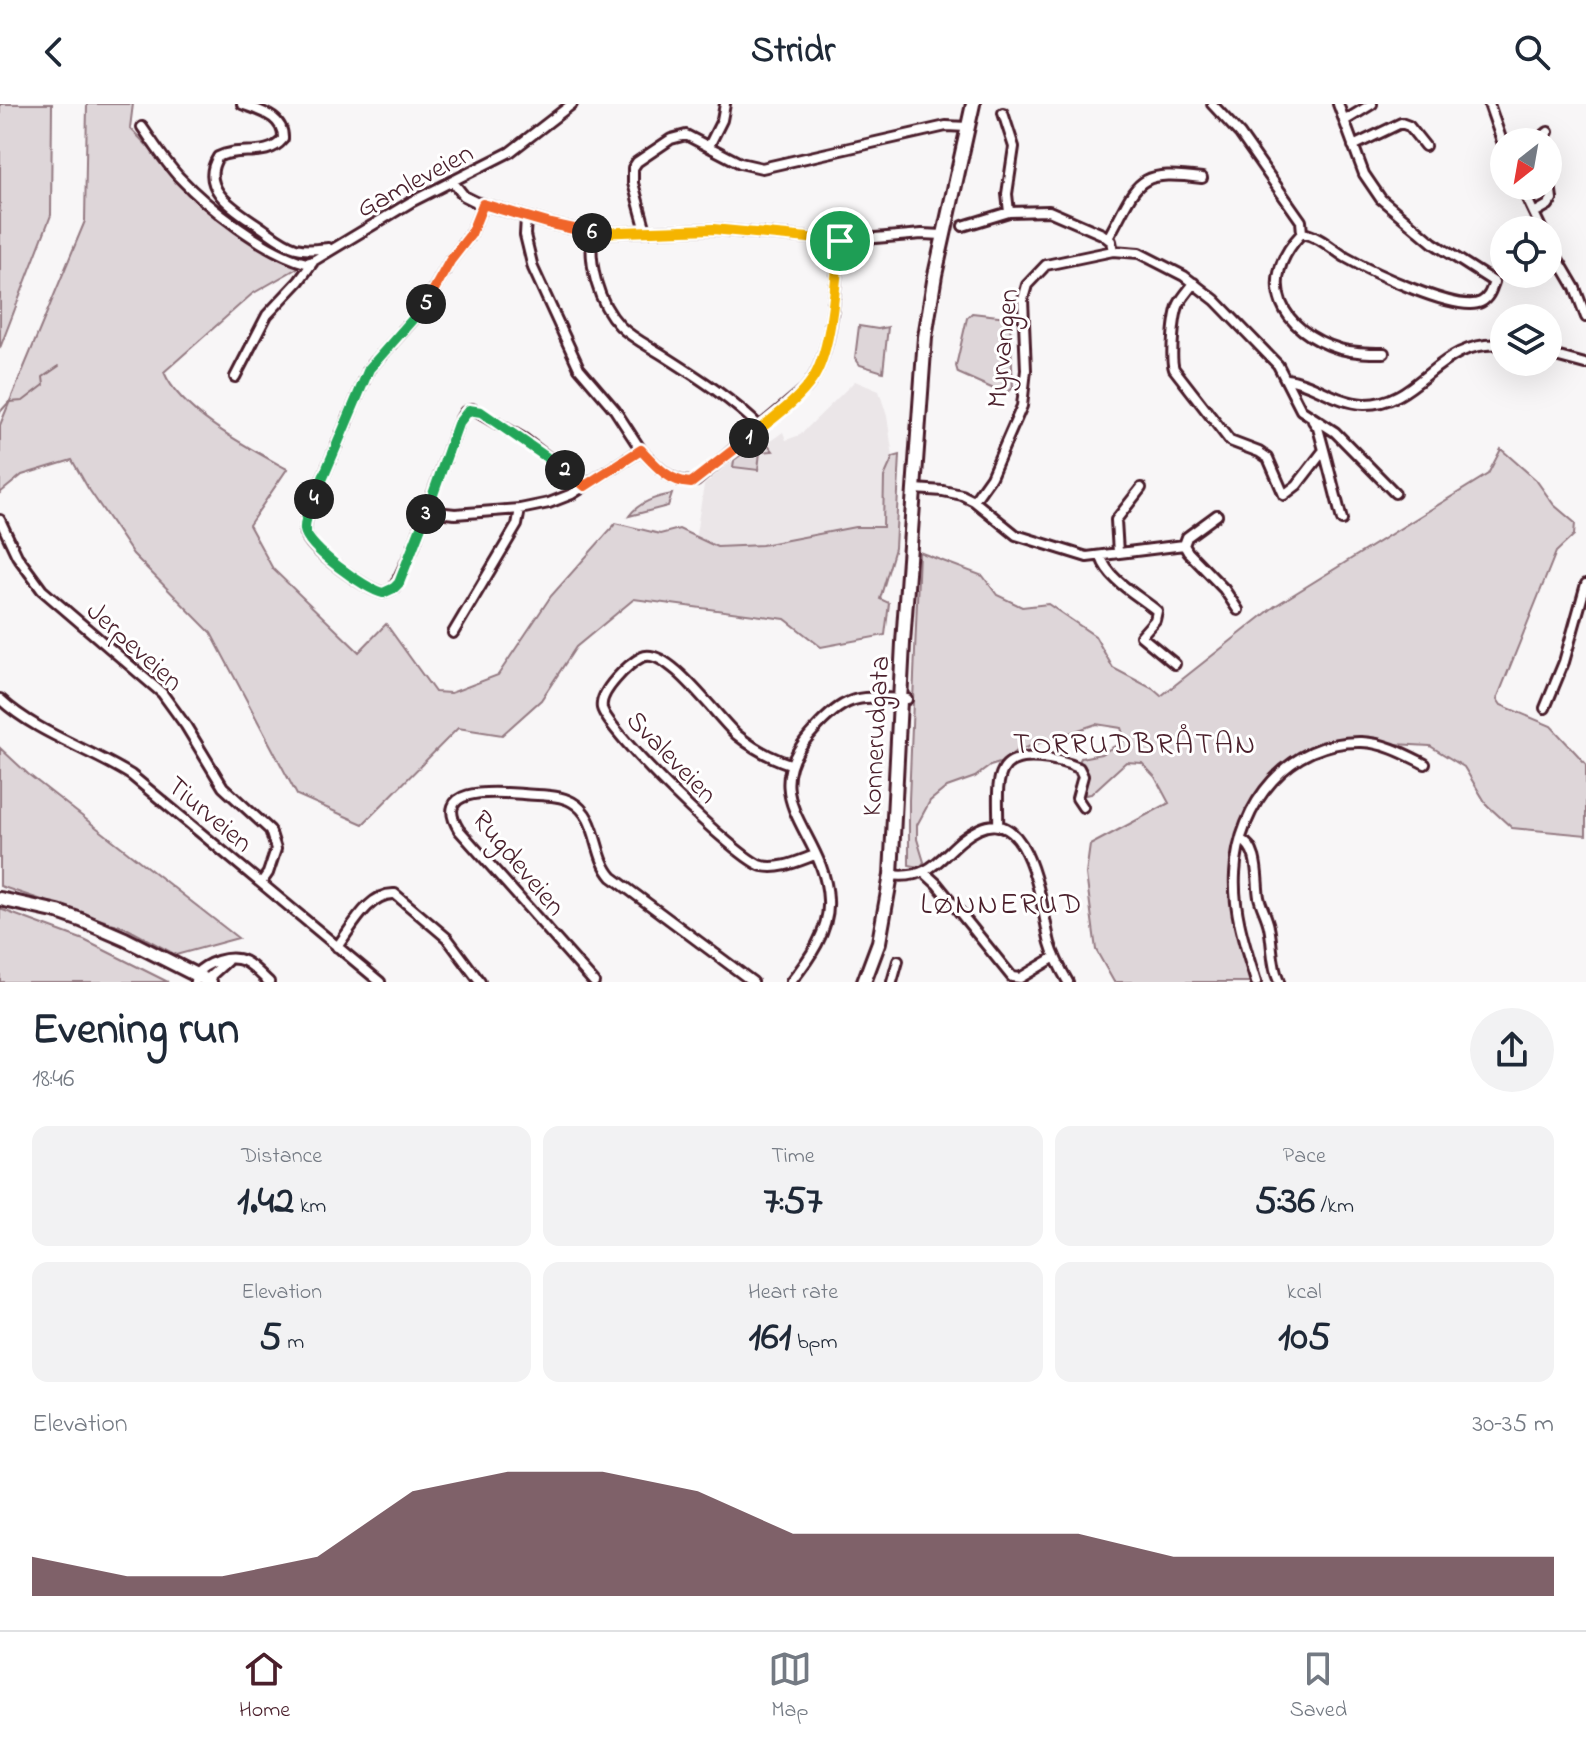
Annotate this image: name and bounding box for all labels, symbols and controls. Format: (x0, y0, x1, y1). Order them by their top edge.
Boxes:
text: Stridr (751, 26, 835, 79)
icon: back (32, 30, 76, 74)
icon: search (1510, 30, 1554, 74)
north arrow (1490, 128, 1562, 200)
map controls (1490, 128, 1562, 376)
street label: Gamleveien (350, 134, 481, 230)
pin (806, 207, 874, 275)
pin: 6 (572, 213, 612, 253)
button: locate (1490, 216, 1562, 288)
text: 6 (587, 217, 597, 249)
icon: arrive (818, 219, 862, 263)
pin: 5 (406, 284, 446, 324)
street label: Myrvangen (978, 287, 1031, 410)
text: 5 (420, 288, 432, 320)
button: layers (1490, 304, 1562, 376)
pin: 1 (729, 418, 769, 458)
text: 1 (746, 422, 753, 454)
pin: 2 (545, 450, 585, 490)
text: 2 (560, 454, 570, 486)
pin: 4 (294, 479, 334, 519)
text: 4 (309, 483, 319, 515)
pin: 3 (406, 494, 446, 534)
text: 3 (421, 498, 431, 530)
street label: Jerpeveien (76, 593, 191, 702)
street label: Konnerudgata (853, 655, 902, 818)
street label: Svaleveien (615, 702, 726, 815)
district label: TORRUDBRÅTAN (1013, 724, 1257, 768)
street label: Tiurveien (157, 767, 261, 864)
street label: Rugdeveien (461, 802, 574, 926)
district label: LØNNERUD (920, 884, 1084, 928)
text: Evening run (32, 999, 239, 1063)
button: share (1470, 1008, 1554, 1092)
text: 18:46 (32, 1061, 74, 1099)
text: Distance (241, 1141, 322, 1173)
text: Time (771, 1141, 815, 1173)
text: Pace (1283, 1141, 1326, 1173)
text: 1.42 (237, 1173, 294, 1232)
text: 7:57 (763, 1173, 823, 1232)
text: 5:36 (1255, 1173, 1315, 1232)
text: km (294, 1191, 326, 1223)
text: /km (1315, 1191, 1354, 1223)
text: Elevation (241, 1277, 322, 1309)
text: Heart rate (748, 1277, 838, 1309)
text: kcal (1287, 1277, 1322, 1309)
text: 5 (259, 1309, 282, 1368)
text: 161 (748, 1309, 791, 1368)
text: 105 (1278, 1309, 1331, 1368)
text: m (282, 1327, 304, 1359)
text: bpm (791, 1327, 838, 1359)
text: Elevation (32, 1406, 128, 1444)
text: 30–35 m (1472, 1406, 1554, 1444)
tab: Home (239, 1647, 290, 1727)
tab: Map (768, 1647, 812, 1727)
tab: Saved (1290, 1647, 1347, 1727)

